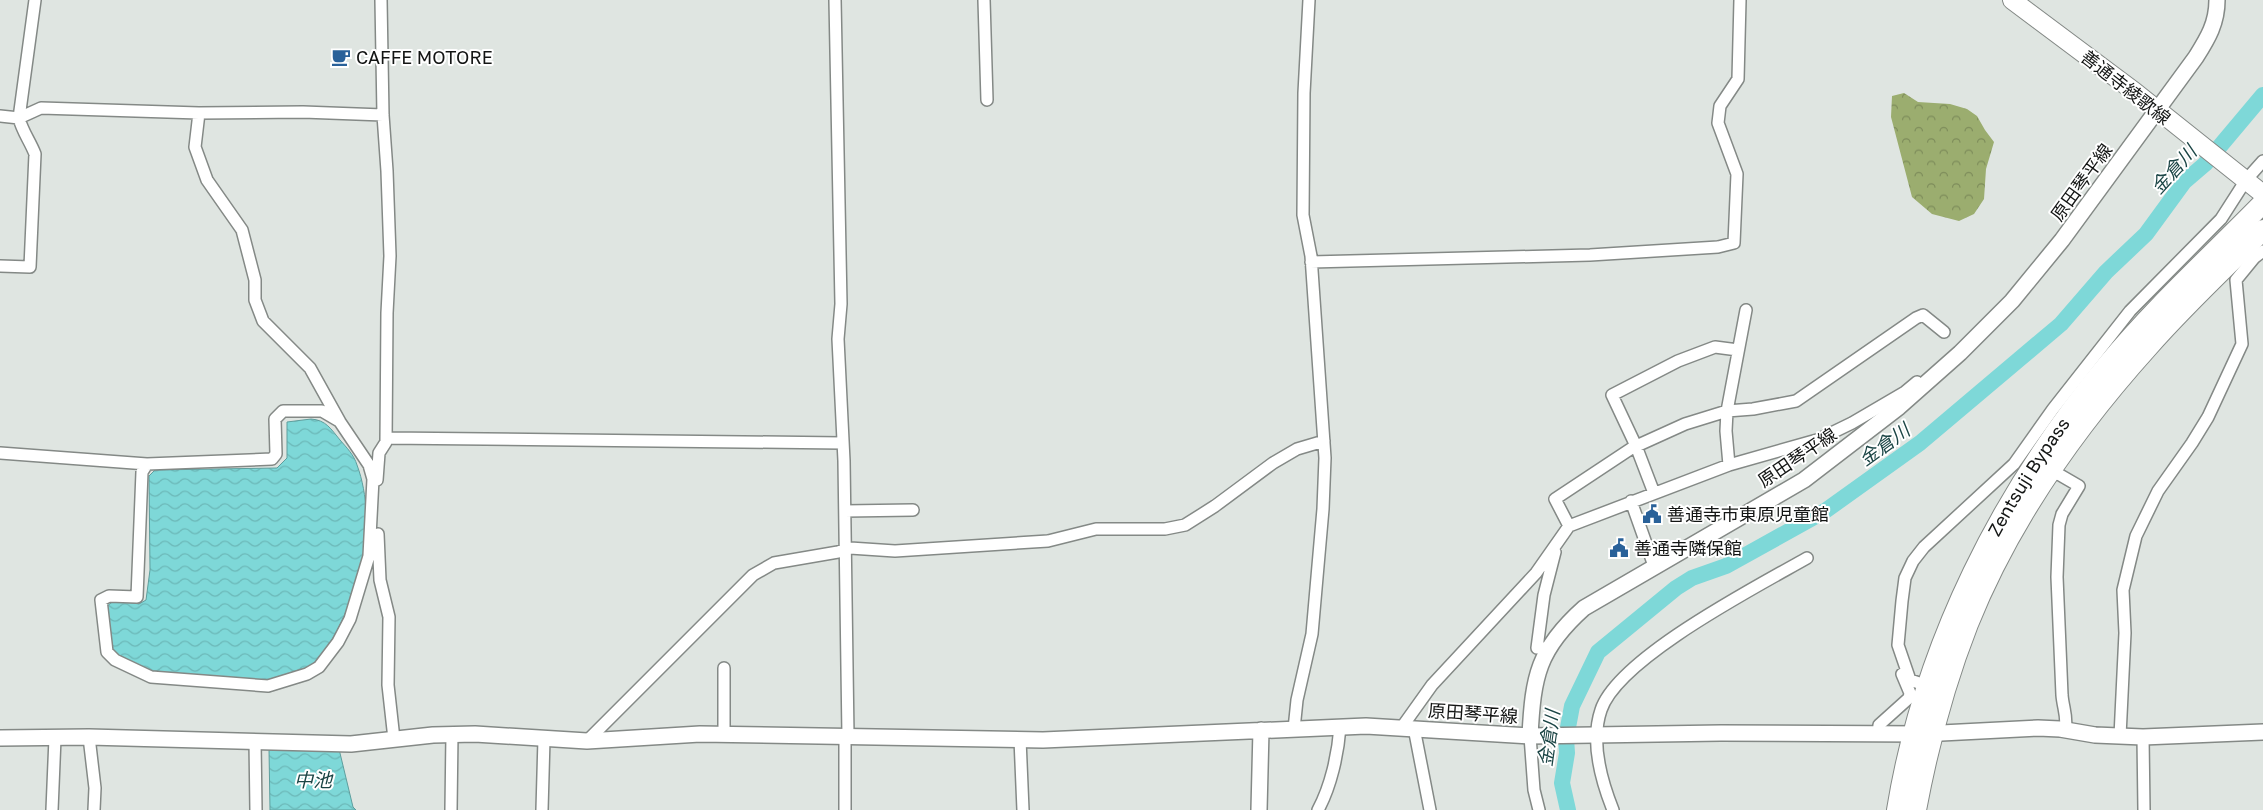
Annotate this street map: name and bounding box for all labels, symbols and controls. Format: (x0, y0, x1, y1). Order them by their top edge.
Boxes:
street label: 善通寺綾歌線 (2077, 45, 2175, 129)
cafe icon: CAFFE MOTORE (330, 46, 352, 68)
place label: CAFFE MOTORE (356, 46, 493, 68)
street label: 原田琴平線 (2046, 139, 2116, 225)
water label: 金倉川 (2145, 139, 2202, 198)
street label: Zentsuji Bypass (1983, 413, 2074, 540)
water label: 金倉川 (1854, 417, 1915, 470)
street label: 原田琴平線 (1754, 423, 1840, 491)
public building icon: 善通寺市東原児童館 (1641, 503, 1663, 525)
place label: 善通寺市東原児童館 (1667, 503, 1829, 525)
public building icon: 善通寺隣保館 (1608, 537, 1630, 559)
place label: 善通寺隣保館 (1634, 537, 1742, 559)
street label: 原田琴平線 (1427, 699, 1519, 727)
water label: 金倉川 (1533, 706, 1564, 768)
water label: 中池 (294, 768, 334, 791)

